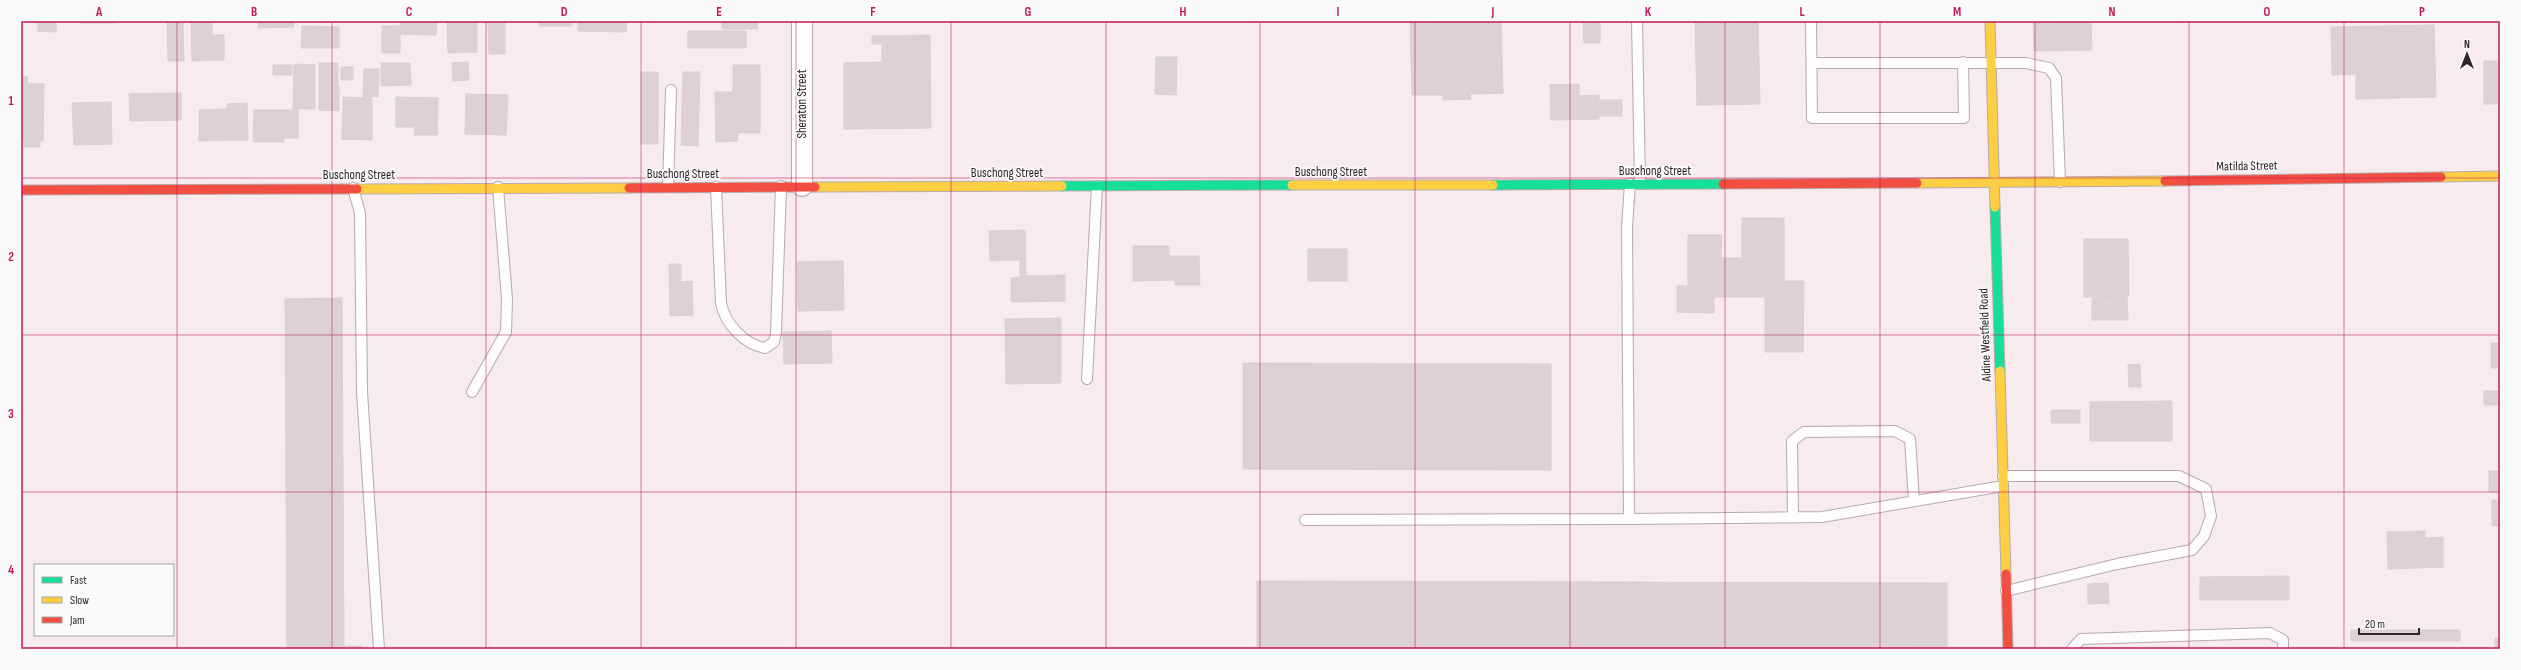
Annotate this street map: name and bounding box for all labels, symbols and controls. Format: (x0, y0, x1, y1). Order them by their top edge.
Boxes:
text: A (95, 4, 103, 20)
text: B (251, 4, 257, 20)
text: C (406, 4, 413, 20)
text: D (561, 4, 568, 20)
text: E (716, 4, 722, 20)
text: F (870, 4, 876, 20)
text: G (1025, 4, 1032, 20)
text: H (1180, 4, 1187, 20)
text: I (1337, 4, 1340, 20)
text: J (1491, 4, 1495, 20)
text: K (1645, 4, 1652, 20)
text: L (1799, 4, 1805, 20)
text: M (1953, 4, 1961, 20)
text: N (2109, 4, 2116, 20)
text: O (2264, 4, 2271, 20)
text: P (2419, 4, 2425, 20)
north arrow (2447, 34, 2487, 74)
text: N (2464, 38, 2470, 51)
street label: Sheraton Street (794, 69, 810, 139)
text: 1 (8, 93, 14, 109)
street label: Matilda Street (2216, 157, 2278, 175)
street label: Buschong Street (1619, 163, 1691, 179)
street label: Buschong Street (1295, 164, 1367, 180)
street label: Buschong Street (971, 165, 1043, 181)
street label: Buschong Street (647, 166, 719, 182)
street label: Buschong Street (323, 167, 395, 183)
text: 2 (8, 249, 14, 265)
street label: Aldine Westfield Road (1975, 288, 1995, 383)
text: 3 (8, 406, 14, 422)
text: 4 (8, 562, 14, 578)
legend (34, 564, 174, 636)
text: Fast (70, 573, 87, 588)
text: Slow (70, 593, 89, 608)
scale bar (2359, 610, 2419, 636)
text: Jam (69, 613, 85, 628)
text: 20 m (2365, 617, 2385, 632)

